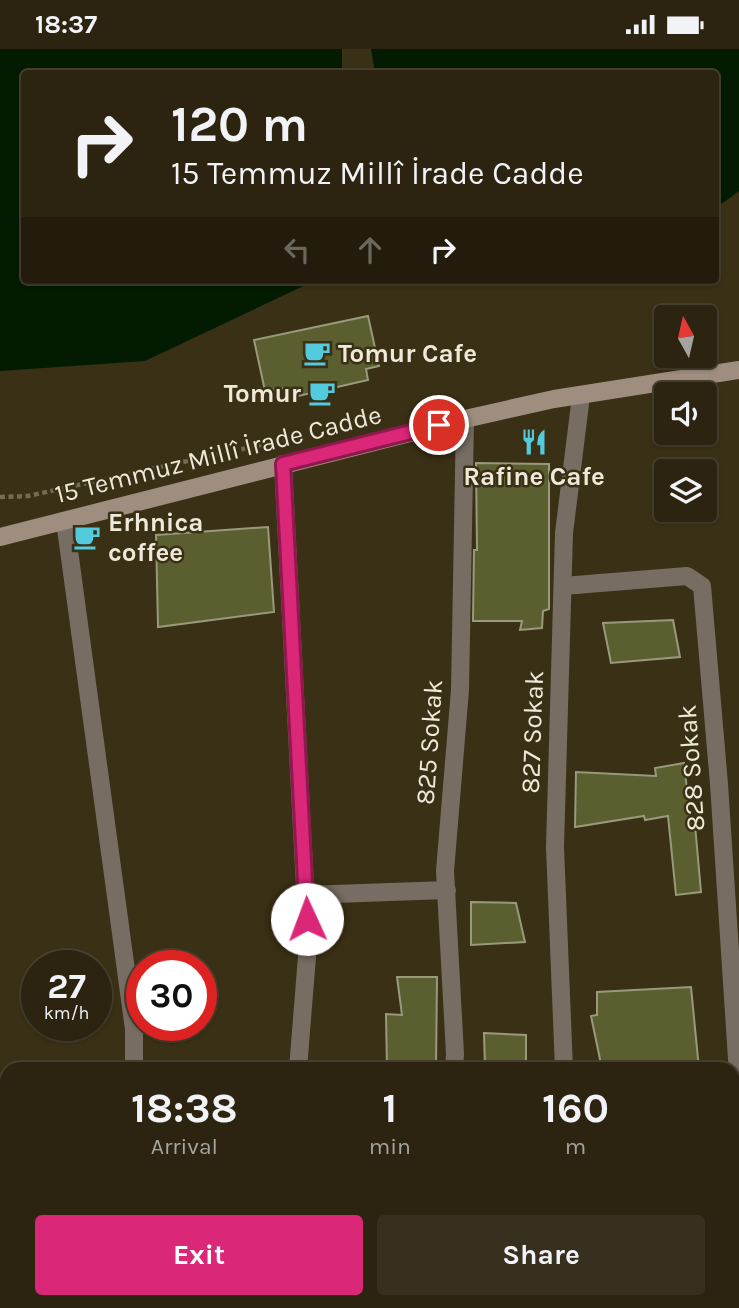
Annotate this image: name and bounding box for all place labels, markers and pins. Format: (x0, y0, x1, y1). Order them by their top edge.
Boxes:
cafe icon: Tomur Cafe (302, 338, 332, 368)
place label: Tomur Cafe (338, 338, 477, 369)
place label: Tomur (224, 378, 302, 409)
cafe icon: Tomur (307, 378, 337, 408)
pin (409, 395, 469, 455)
restaurant icon: Rafine Cafe (519, 427, 549, 457)
place label: Rafine Cafe (463, 461, 605, 492)
place label: Erhnica coffee (108, 507, 203, 568)
cafe icon: Erhnica coffee (72, 522, 102, 552)

